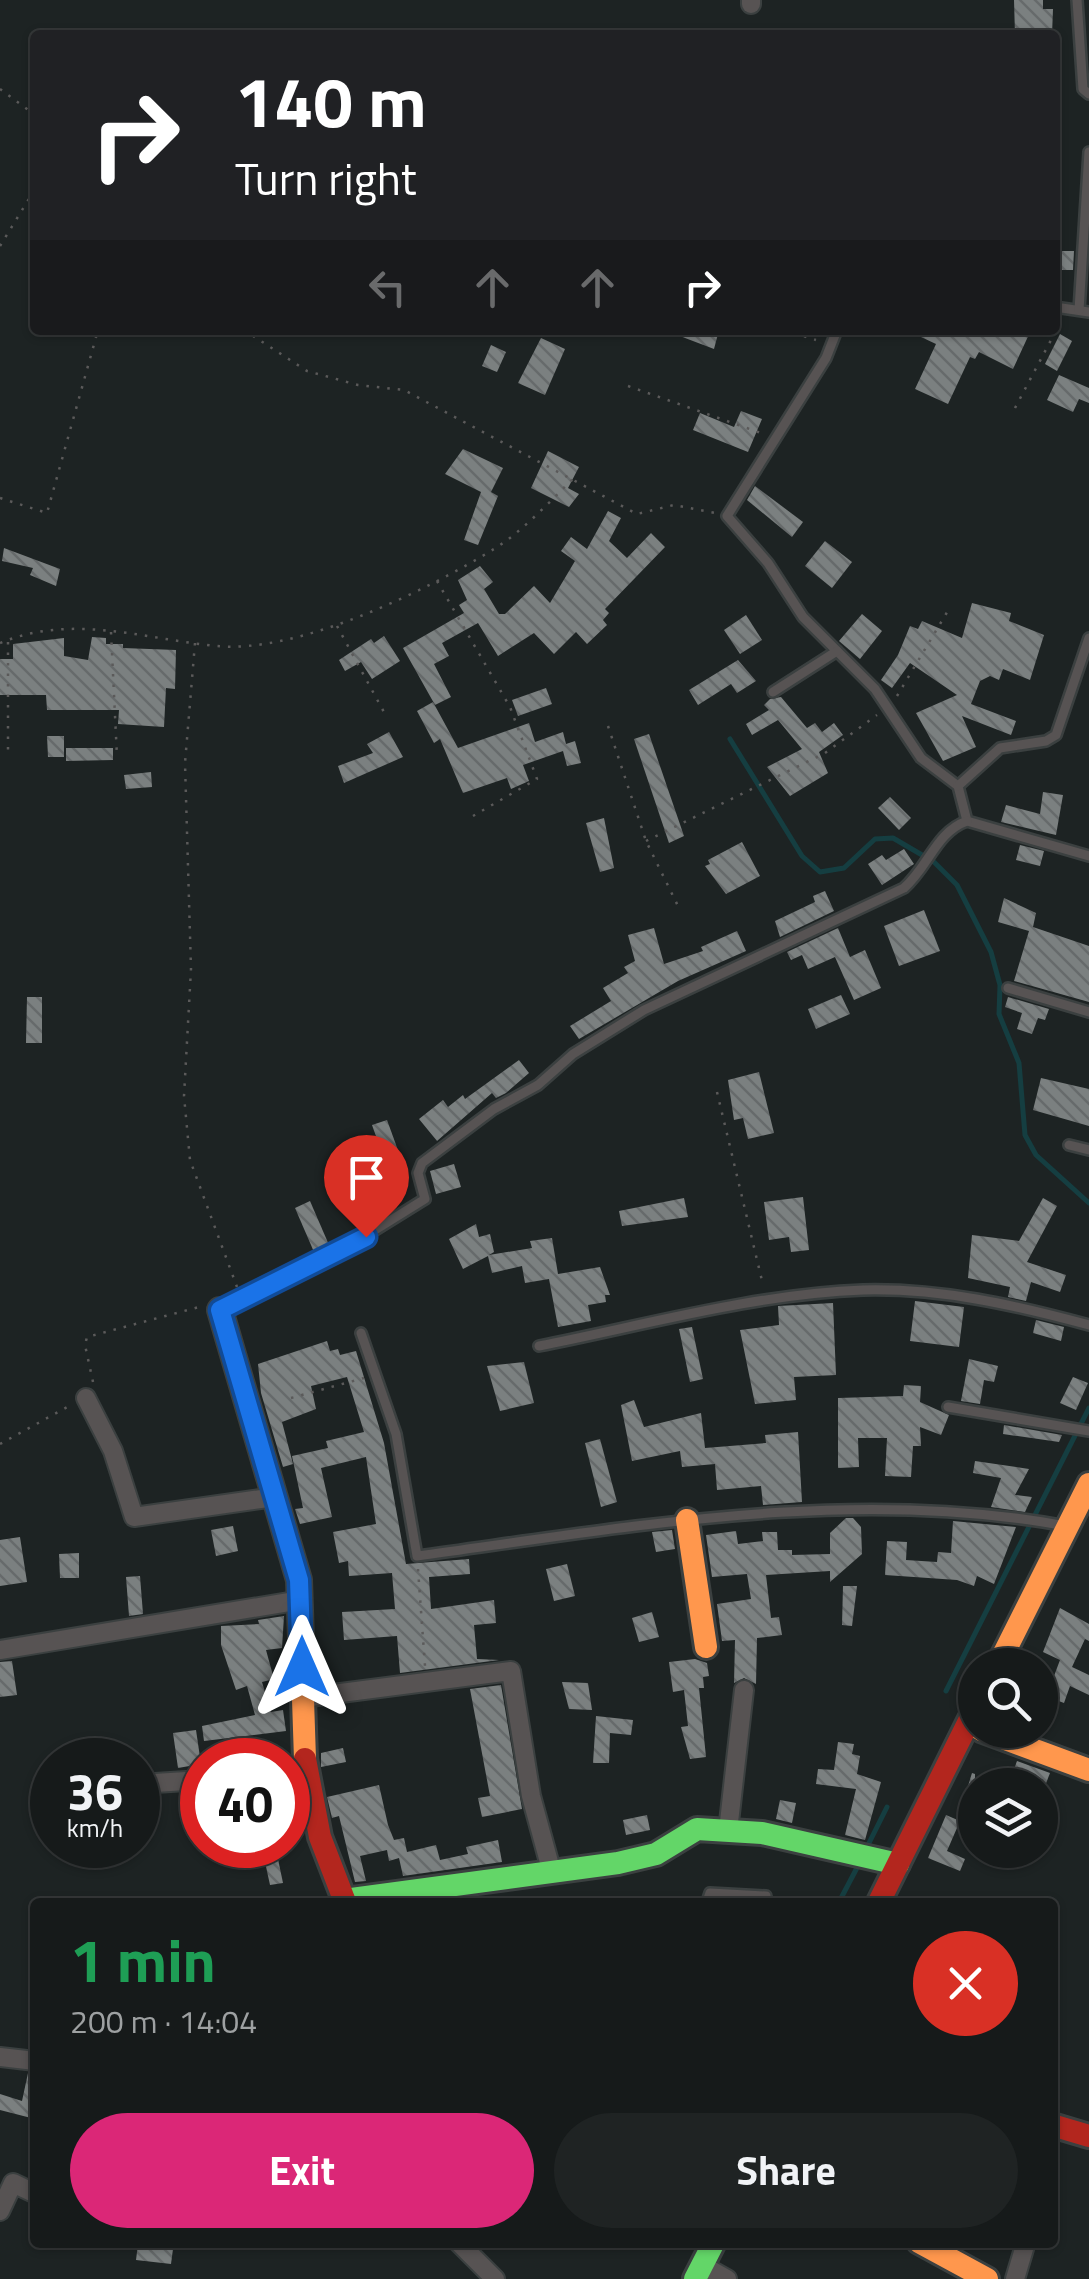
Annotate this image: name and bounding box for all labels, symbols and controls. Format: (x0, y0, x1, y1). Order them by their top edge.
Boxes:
text: 140 m (235, 48, 427, 154)
icon: right (70, 70, 200, 200)
text: Turn right (235, 144, 417, 212)
icon: left (360, 260, 415, 315)
icon: ahead (465, 260, 520, 315)
icon: ahead (570, 260, 625, 315)
icon: right (675, 260, 730, 315)
pin (324, 1135, 409, 1238)
icon: arrive (339, 1150, 394, 1205)
position arrow (250, 1615, 354, 1719)
map controls (958, 1648, 1058, 1868)
button: search (958, 1648, 1058, 1748)
speed limit sign: 40 (180, 1738, 310, 1868)
text: 36 (67, 1753, 123, 1829)
button: layers (958, 1768, 1058, 1868)
text: km/h (67, 1809, 123, 1847)
text: 1 min (70, 1914, 216, 2005)
button: close (913, 1931, 1018, 2036)
text: 200 m · 14:04 (70, 1997, 257, 2045)
button: Exit (70, 2113, 534, 2228)
button: Share (554, 2113, 1018, 2228)

